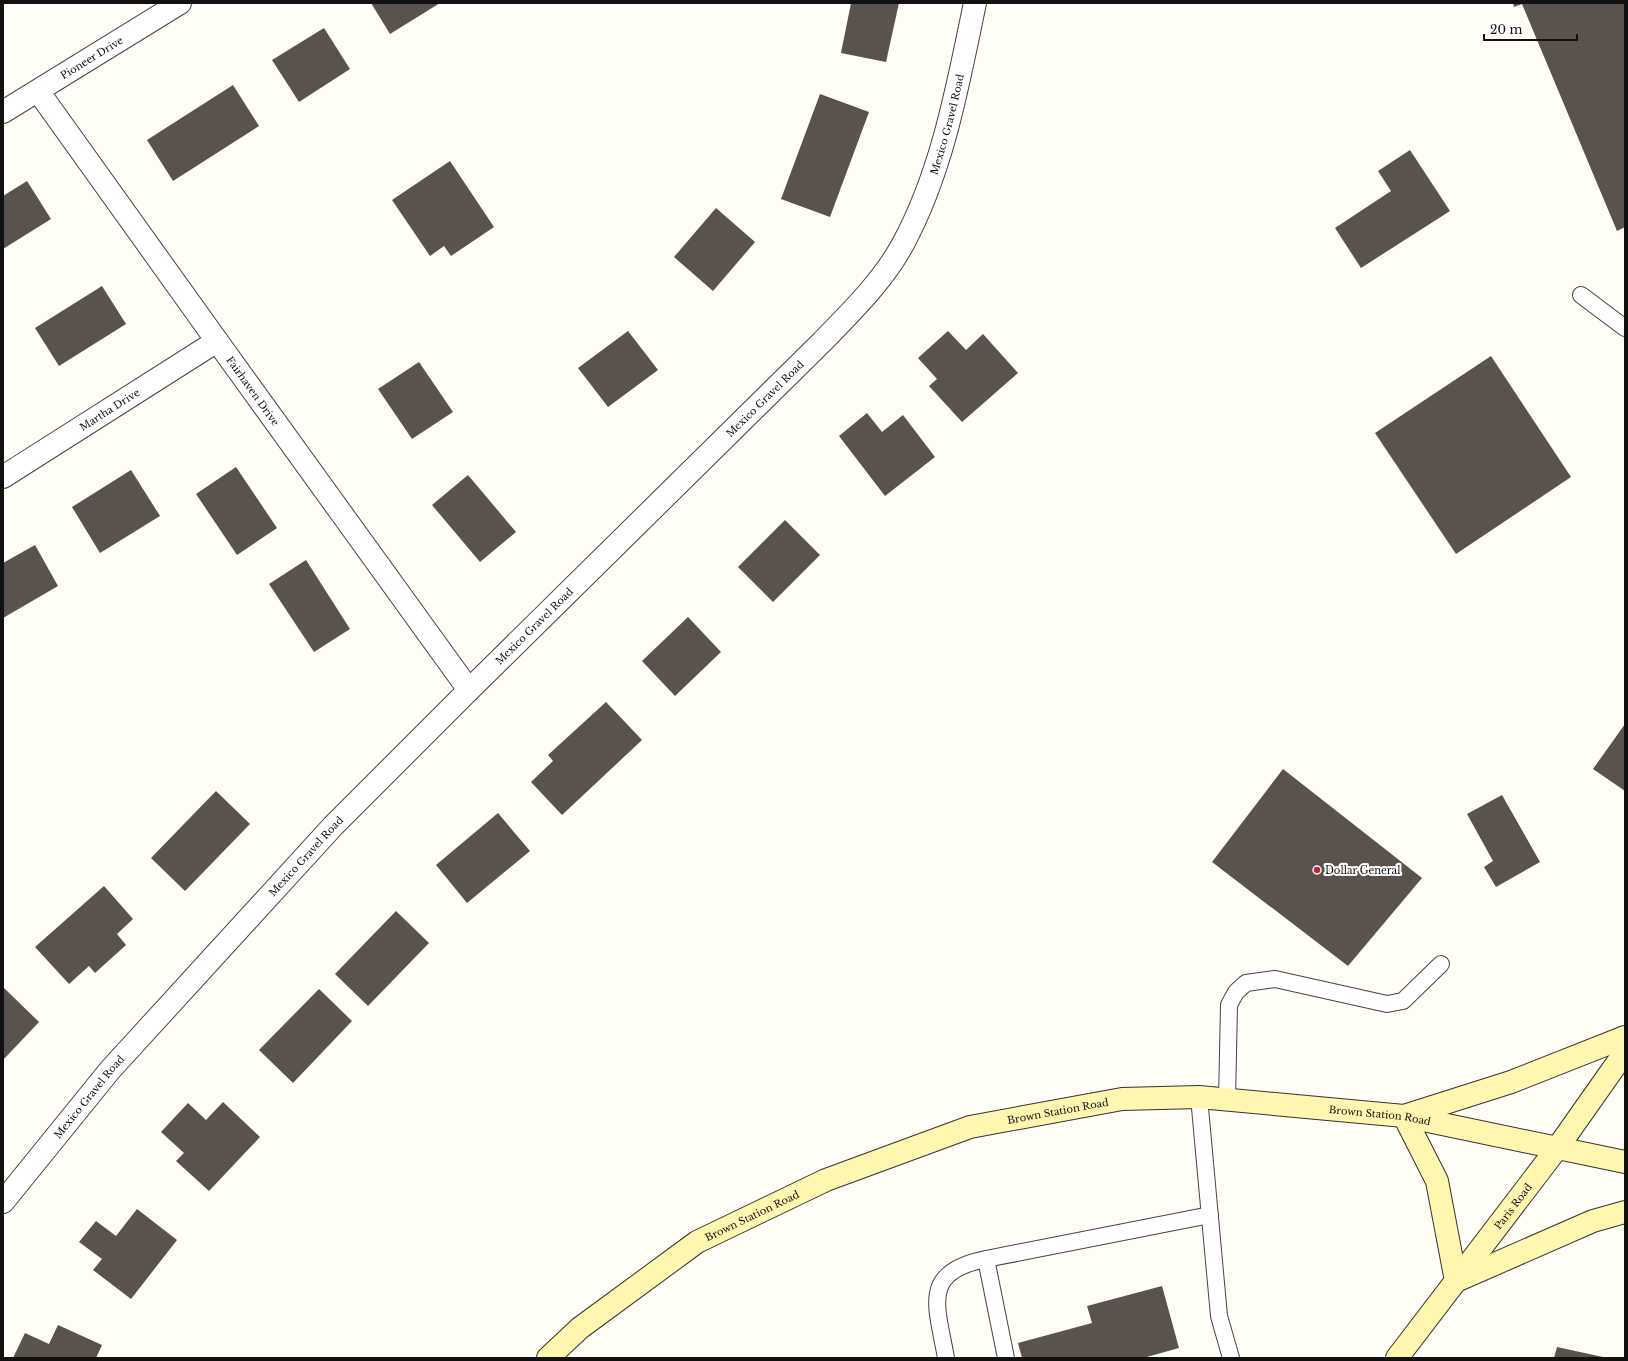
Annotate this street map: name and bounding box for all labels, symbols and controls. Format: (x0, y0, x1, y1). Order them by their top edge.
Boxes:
scale bar (1484, 16, 1577, 42)
text: 20 m (1490, 22, 1522, 37)
street label: Pioneer Drive (58, 33, 126, 82)
street label: Mexico Gravel Road (927, 72, 967, 176)
street label: Fairhaven Drive (224, 354, 283, 428)
street label: Mexico Gravel Road (723, 357, 806, 440)
street label: Martha Drive (77, 385, 142, 433)
street label: Mexico Gravel Road (492, 585, 576, 667)
street label: Mexico Gravel Road (266, 813, 346, 899)
place label: Dollar General (1325, 864, 1400, 877)
marker: Dollar General (1312, 865, 1322, 875)
street label: Mexico Gravel Road (51, 1052, 127, 1141)
street label: Brown Station Road (1006, 1095, 1110, 1127)
street label: Brown Station Road (1328, 1103, 1432, 1128)
street label: Paris Road (1491, 1180, 1535, 1232)
street label: Brown Station Road (703, 1187, 801, 1244)

